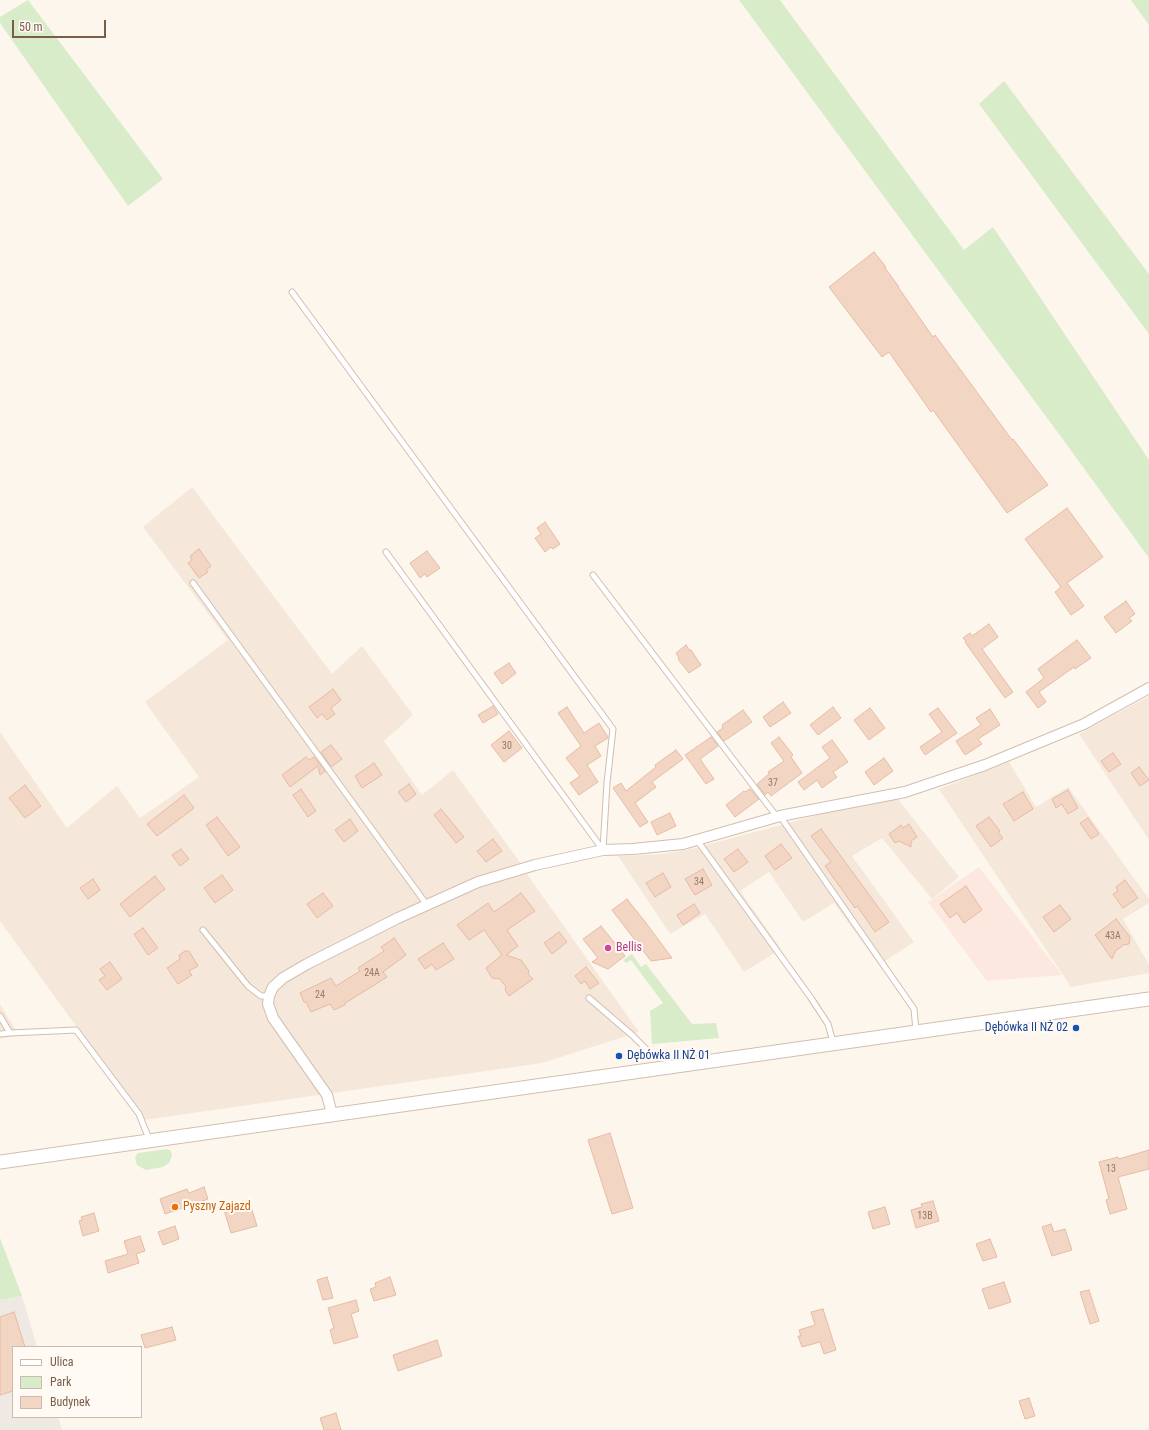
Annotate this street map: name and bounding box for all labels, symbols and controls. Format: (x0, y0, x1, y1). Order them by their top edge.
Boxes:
scale bar (14, 12, 108, 38)
text: 50 m (19, 20, 43, 34)
house number: 30 (502, 740, 512, 752)
house number: 37 (768, 777, 778, 789)
house number: 34 (694, 876, 704, 888)
house number: 43A (1105, 930, 1121, 942)
place label: Bellis (616, 941, 642, 955)
marker: Bellis (603, 943, 613, 953)
house number: 24A (364, 967, 380, 979)
house number: 24 (315, 989, 325, 1001)
place label: Dębówka II NŻ 02 (985, 1021, 1068, 1035)
marker: Dębówka II NŻ 02 (1071, 1023, 1081, 1033)
place label: Dębówka II NŻ 01 (627, 1049, 710, 1063)
marker: Dębówka II NŻ 01 (614, 1051, 624, 1061)
house number: 13 (1106, 1163, 1116, 1175)
place label: Pyszny Zajazd (183, 1200, 251, 1214)
marker: Pyszny Zajazd (170, 1202, 180, 1212)
house number: 13B (917, 1210, 933, 1222)
legend (12, 1346, 142, 1418)
text: Ulica (50, 1355, 74, 1369)
text: Park (50, 1375, 71, 1389)
text: Budynek (50, 1395, 90, 1409)

